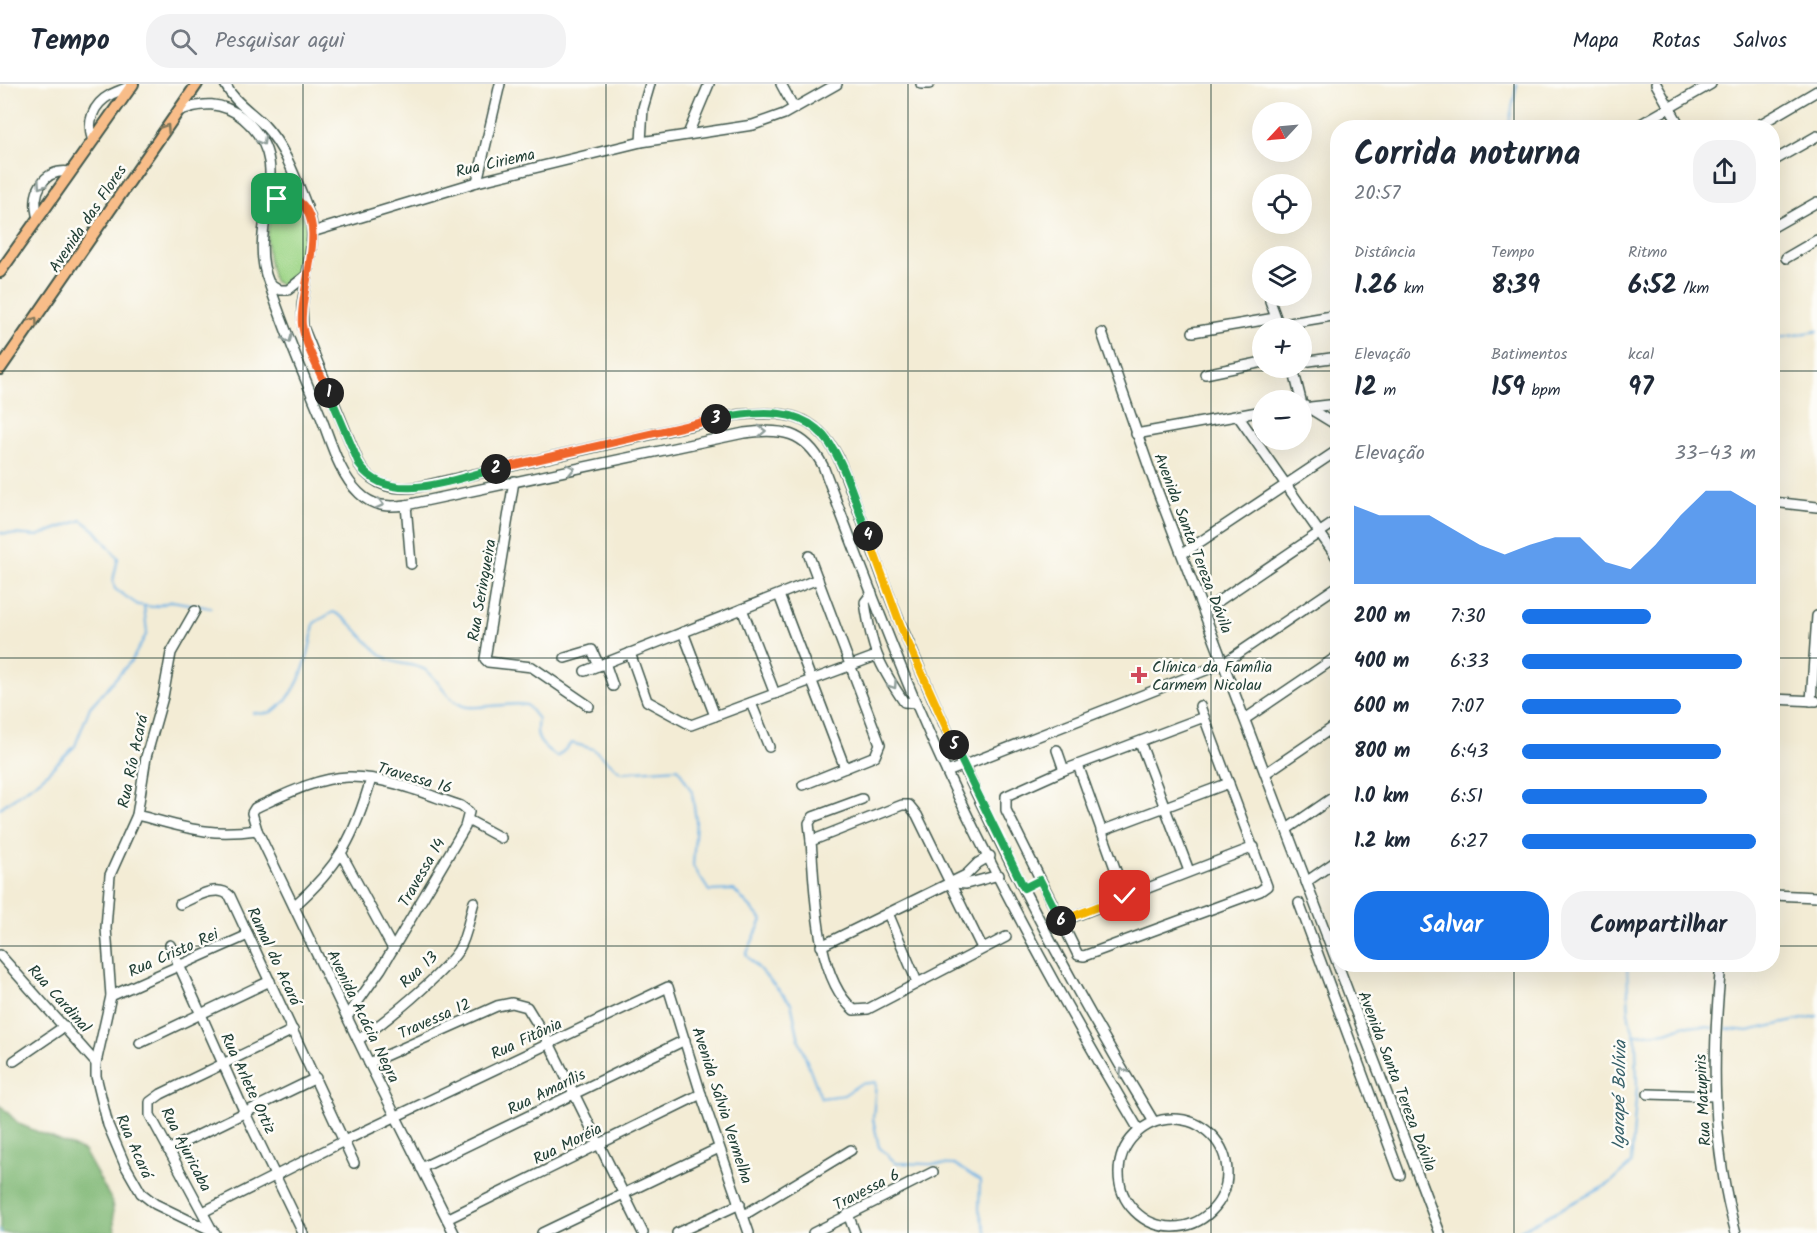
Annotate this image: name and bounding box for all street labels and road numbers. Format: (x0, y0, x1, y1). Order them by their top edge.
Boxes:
street label: Rua Ciriema (453, 142, 538, 185)
street label: Avenida das Flores (43, 160, 134, 278)
street label: Avenida Santa Tereza Dávila (1147, 450, 1239, 637)
street label: Rua Seringueira (461, 537, 504, 643)
street label: Rua Río Acará (111, 711, 156, 810)
street label: Travessa 16 (374, 756, 455, 801)
street label: Travessa 14 (392, 833, 452, 912)
street label: Ramal do Acará (240, 903, 308, 1011)
street label: Rua Cristo Rei (124, 922, 224, 984)
street label: Avenida Acácia Negra (320, 946, 406, 1088)
street label: Rua 13 (394, 946, 444, 995)
street label: Rua Cardinal (21, 959, 97, 1039)
street label: Avenida Santa Tereza Dávila (1351, 988, 1443, 1175)
street label: Travessa 12 (394, 992, 475, 1046)
street label: Rua Fitônia (487, 1012, 567, 1067)
street label: Avenida Sálvia Vermelha (684, 1024, 759, 1187)
street label: Rua Arlete Ortiz (213, 1029, 282, 1138)
street label: Rua Matupiris (1689, 1053, 1718, 1147)
street label: Rua Amarílis (503, 1062, 590, 1122)
street label: Rua Ajuricaba (154, 1103, 218, 1196)
street label: Rua Acará (108, 1110, 159, 1184)
street label: Rua Moréia (529, 1117, 607, 1172)
street label: Travessa 6 (829, 1163, 904, 1218)

